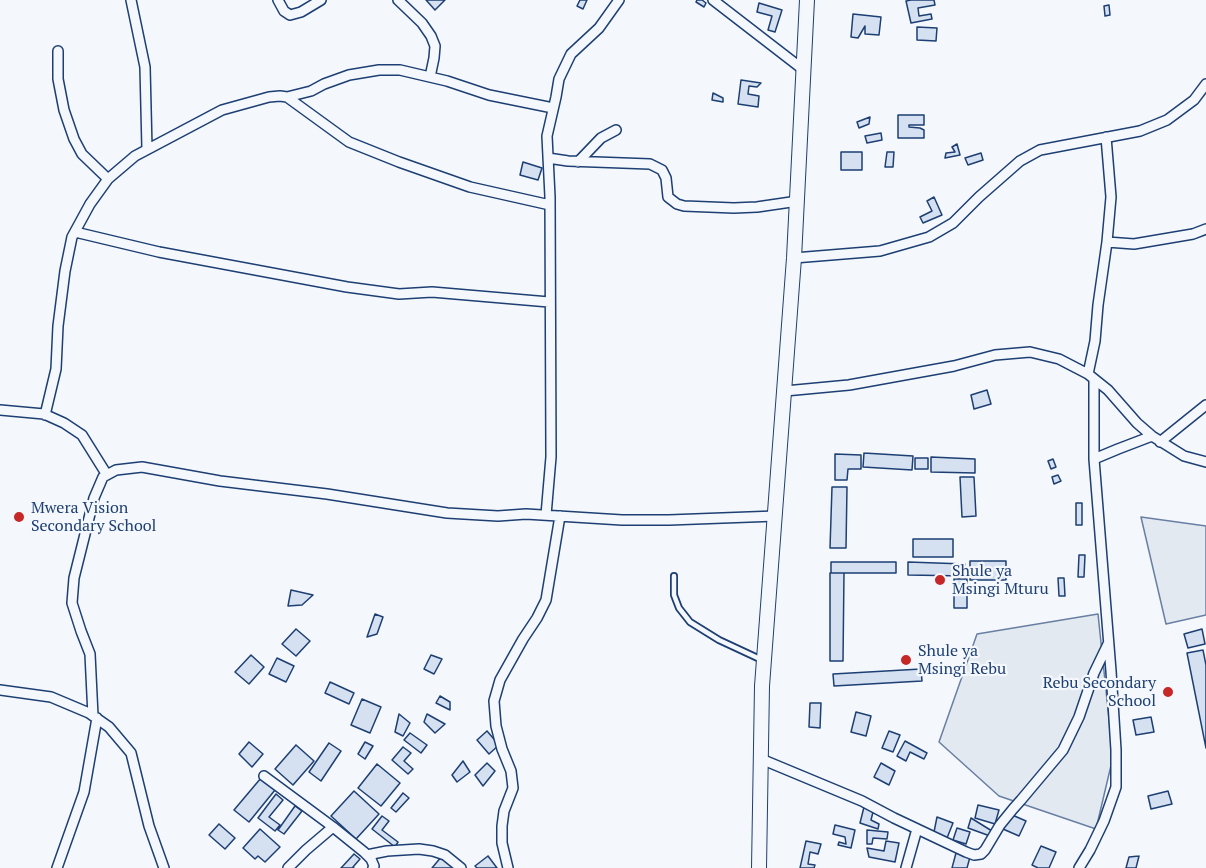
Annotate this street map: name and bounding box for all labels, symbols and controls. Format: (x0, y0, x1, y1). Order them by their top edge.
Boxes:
place label: Mwera Vision Secondary School (31, 498, 156, 536)
marker: Mwera Vision Secondary School (12, 510, 26, 524)
place label: Shule ya Msingi Mturu (952, 561, 1049, 599)
marker: Shule ya Msingi Mturu (933, 573, 947, 587)
place label: Shule ya Msingi Rebu (918, 641, 1006, 679)
marker: Shule ya Msingi Rebu (899, 653, 913, 667)
place label: Rebu Secondary School (1043, 673, 1156, 711)
marker: Rebu Secondary School (1161, 685, 1175, 699)

